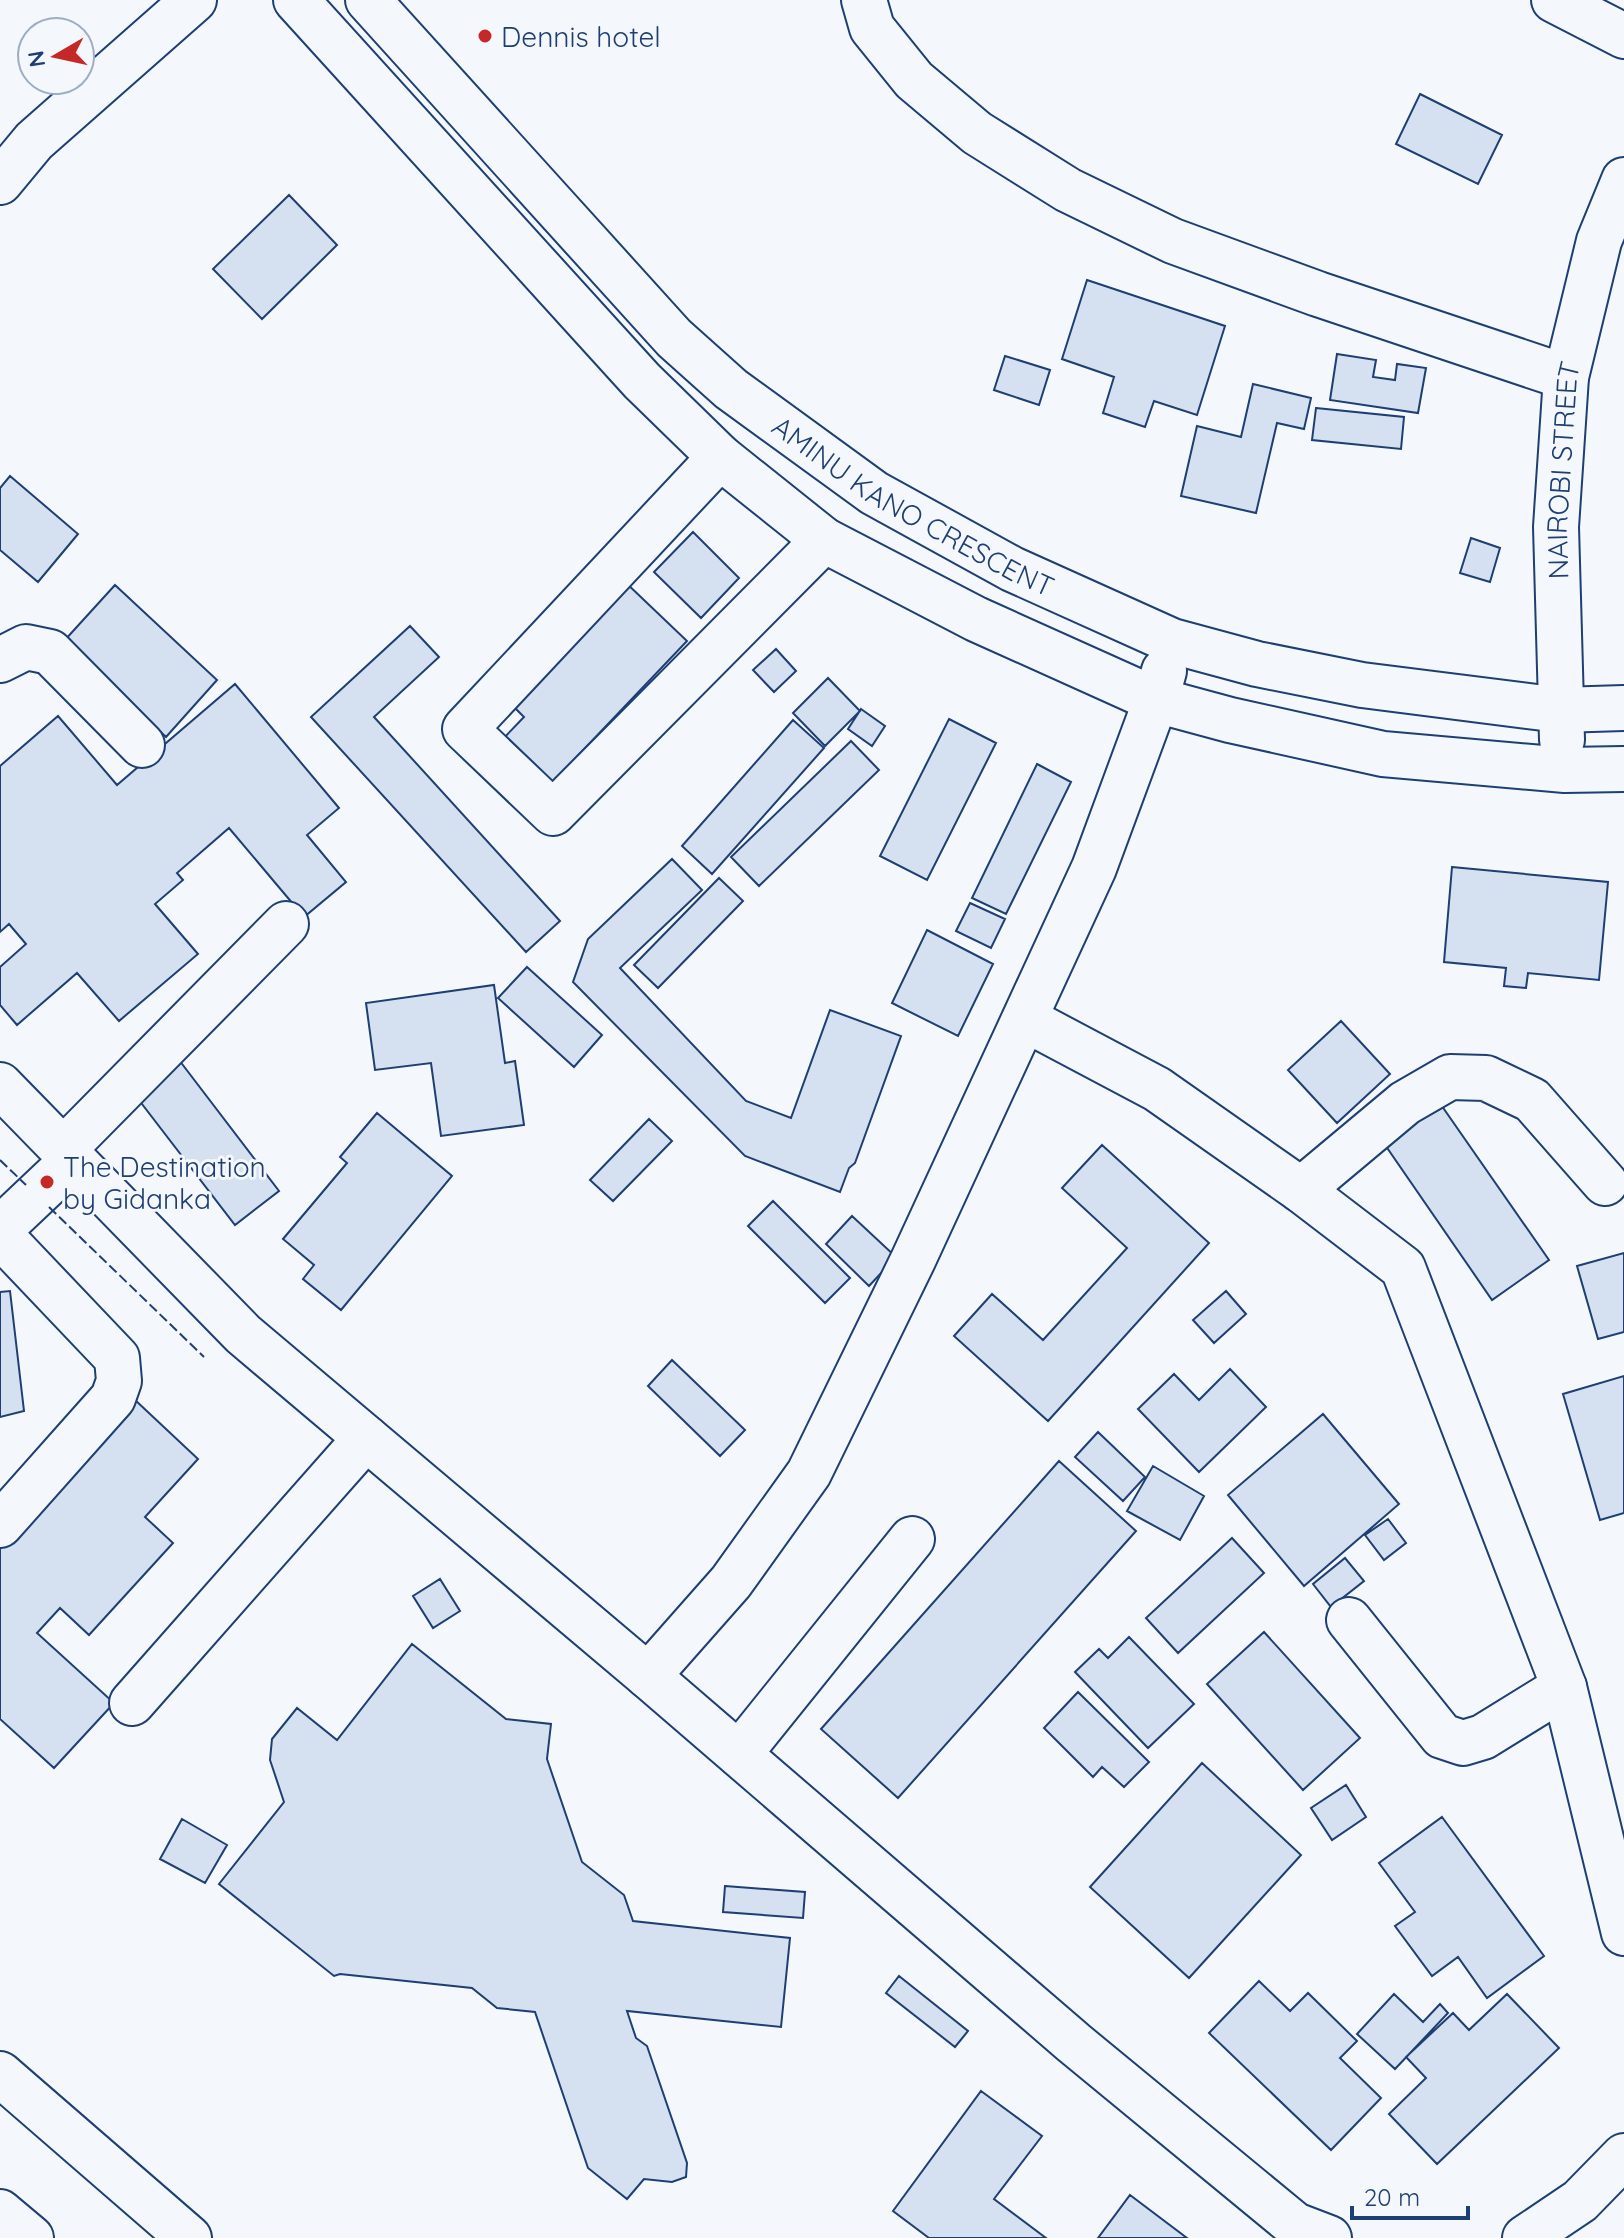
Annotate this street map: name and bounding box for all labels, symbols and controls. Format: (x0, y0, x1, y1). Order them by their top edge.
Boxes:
north arrow (16, 16, 96, 96)
place label: Dennis hotel (501, 19, 661, 54)
marker: Dennis hotel (476, 27, 494, 45)
text: N (21, 49, 51, 69)
street label: NAIROBI STREET (1538, 357, 1587, 580)
street label: AMINU KANO CRESCENT (766, 408, 1060, 603)
place label: The Destination by Gidanka (63, 1149, 266, 1216)
marker: The Destination by Gidanka (38, 1173, 56, 1191)
scale bar (1352, 2170, 1468, 2220)
text: 20 m (1364, 2182, 1420, 2212)

